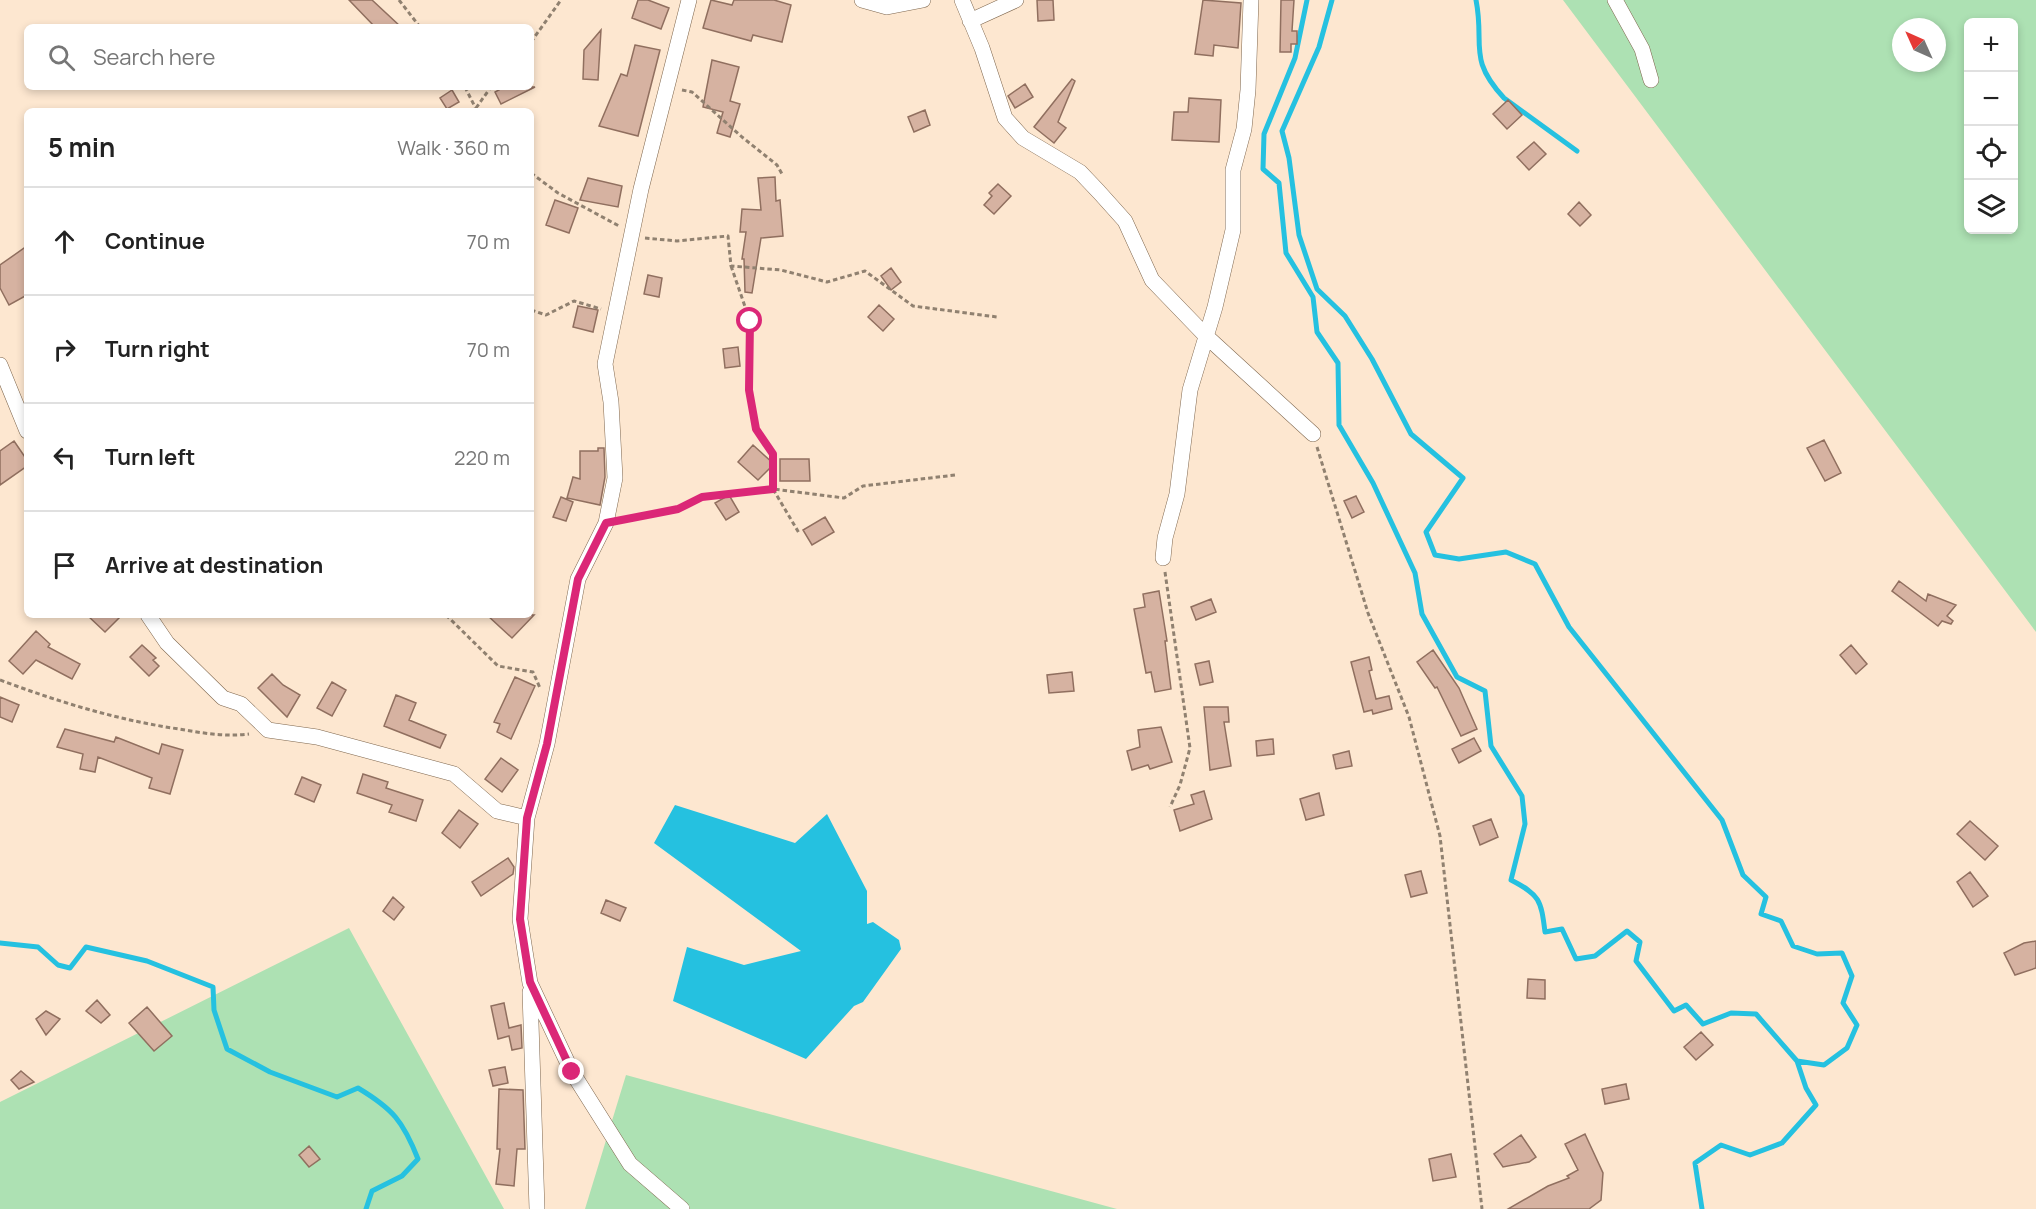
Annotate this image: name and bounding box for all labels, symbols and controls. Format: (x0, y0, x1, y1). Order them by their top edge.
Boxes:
north arrow (1892, 18, 1946, 72)
map controls (1964, 18, 2018, 234)
button: + (1964, 18, 2018, 72)
search box (24, 24, 534, 90)
icon: search (45, 41, 78, 74)
text: Search here (93, 42, 215, 72)
button: − (1964, 72, 2018, 126)
button: locate (1964, 126, 2018, 180)
text: 5 min (48, 129, 115, 165)
text: Walk · 360 m (397, 134, 510, 161)
button: layers (1964, 180, 2018, 234)
icon: ahead (48, 225, 81, 258)
text: Continue (105, 226, 205, 256)
text: 70 m (467, 228, 510, 255)
route start (736, 307, 762, 333)
icon: right (48, 333, 81, 366)
text: Turn right (105, 334, 210, 364)
text: 70 m (467, 336, 510, 363)
icon: left (48, 441, 81, 474)
text: Turn left (105, 442, 195, 472)
text: 220 m (454, 444, 510, 471)
icon: arrive (48, 549, 81, 582)
text: Arrive at destination (105, 550, 323, 580)
route end (558, 1058, 584, 1084)

